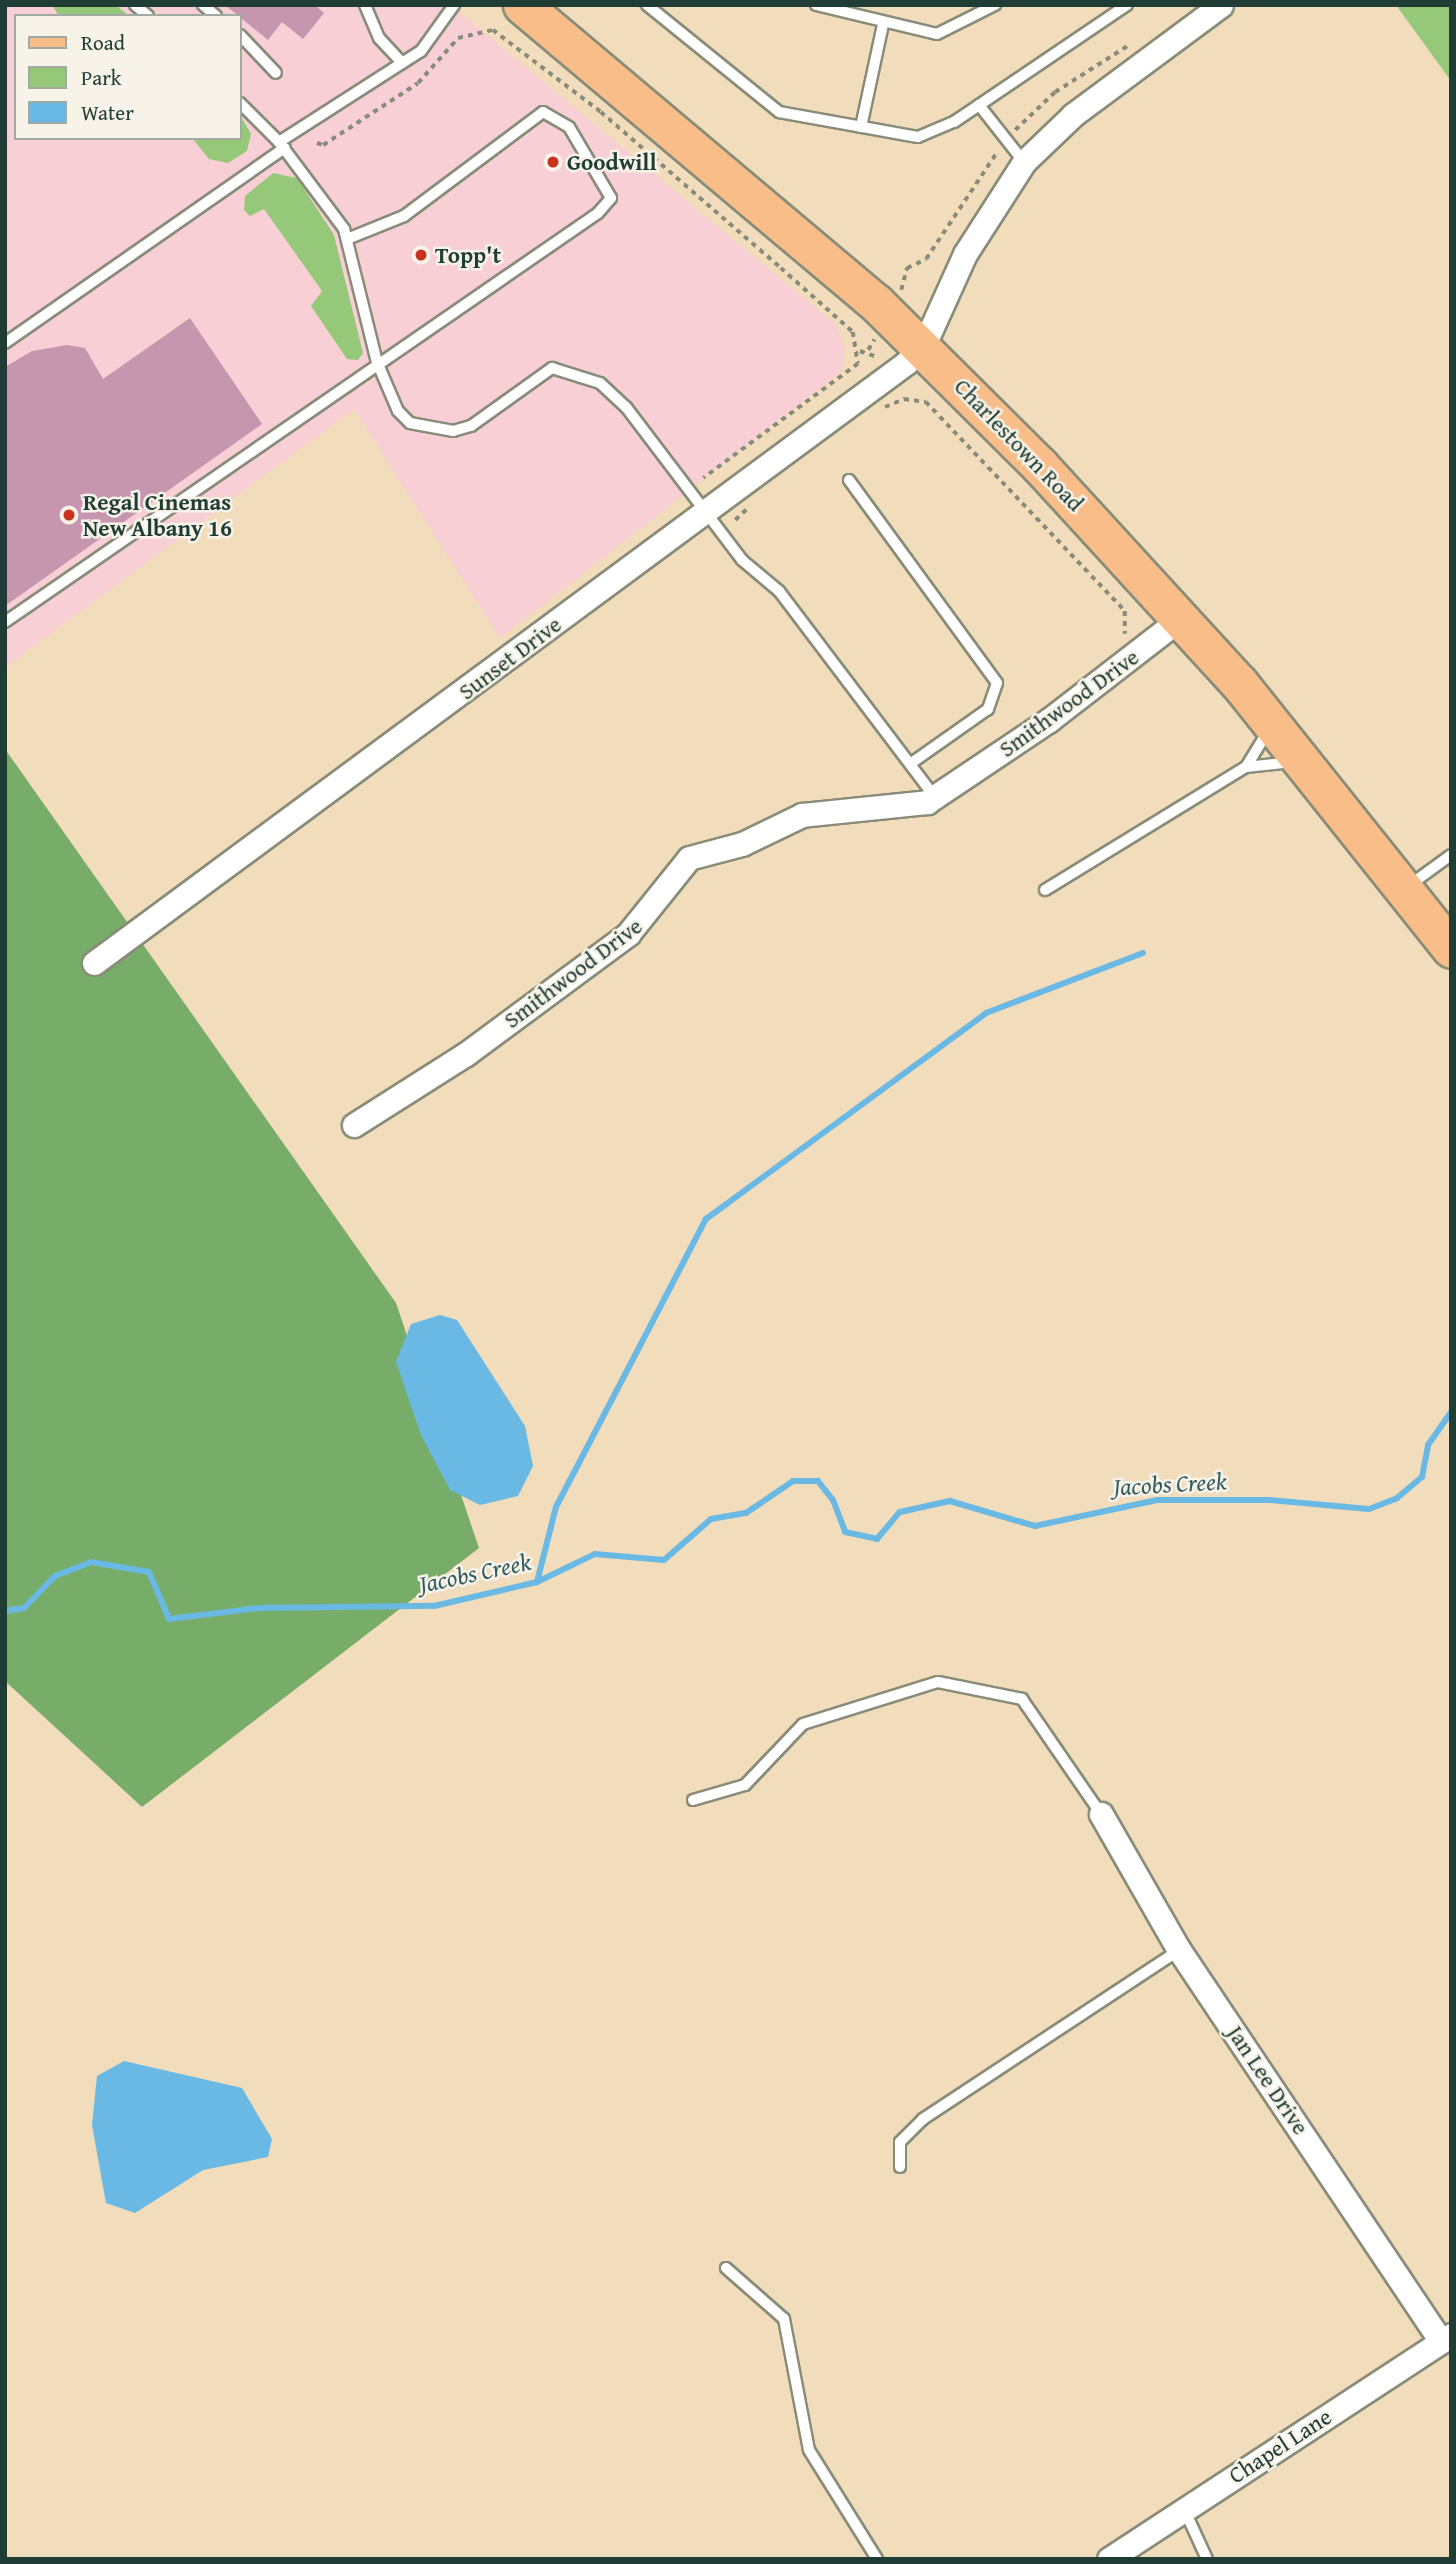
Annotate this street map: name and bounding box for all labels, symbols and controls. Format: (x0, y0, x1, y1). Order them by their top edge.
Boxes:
legend (14, 14, 242, 140)
text: Road (81, 27, 125, 58)
text: Park (81, 62, 122, 93)
text: Water (81, 97, 134, 128)
place label: Goodwill (567, 148, 657, 176)
marker: Goodwill (545, 154, 561, 170)
place label: Topp't (435, 241, 501, 269)
marker: Topp't (413, 247, 429, 263)
street label: Charlestown Road (949, 373, 1089, 517)
place label: Regal Cinemas New Albany 16 (83, 488, 232, 542)
marker: Regal Cinemas New Albany 16 (61, 507, 77, 523)
street label: Sunset Drive (453, 610, 567, 706)
street label: Smithwood Drive (994, 643, 1144, 763)
street label: Smithwood Drive (498, 912, 648, 1034)
water label: Jacobs Creek (1113, 1467, 1227, 1501)
water label: Jacobs Creek (417, 1547, 533, 1599)
street label: Jan Lee Drive (1221, 2020, 1315, 2140)
street label: Chapel Lane (1224, 2403, 1336, 2489)

